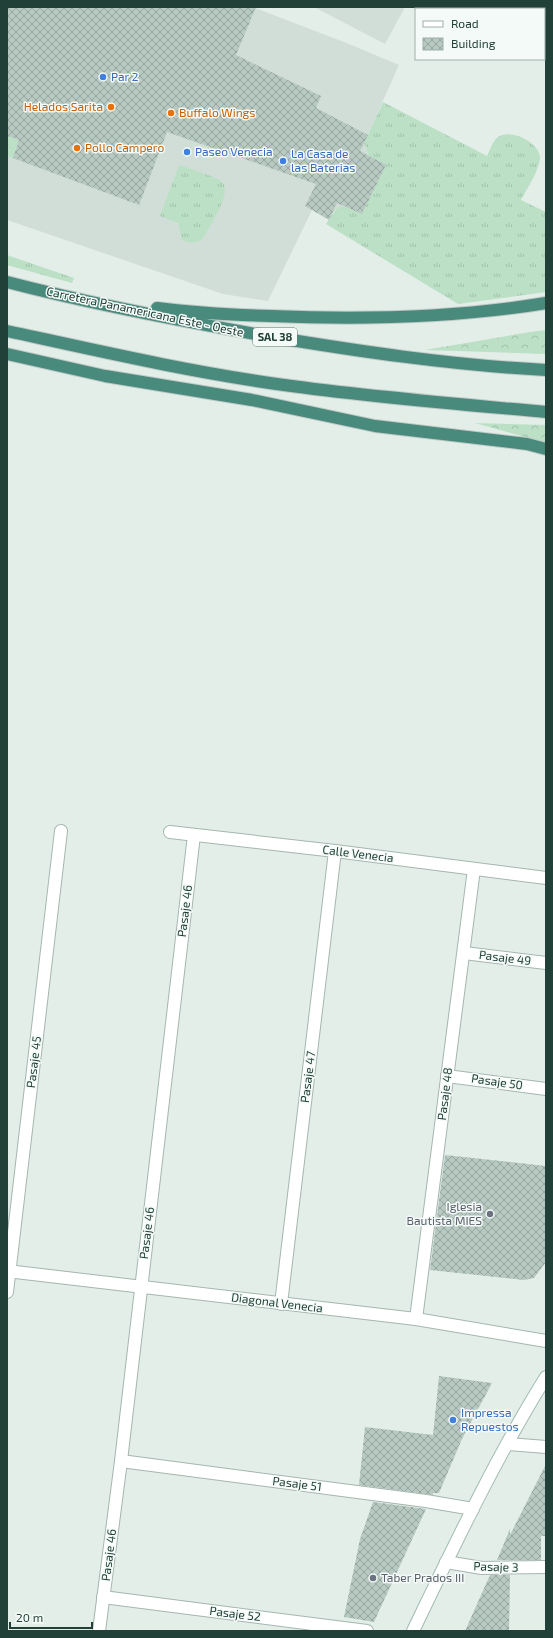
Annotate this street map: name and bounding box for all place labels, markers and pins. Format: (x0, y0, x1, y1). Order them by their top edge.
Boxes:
place label: Par 2 (111, 69, 139, 83)
marker: Par 2 (98, 72, 108, 82)
place label: Helados Sarita (24, 99, 103, 113)
marker: Helados Sarita (106, 102, 116, 112)
place label: Buffalo Wings (179, 105, 255, 119)
marker: Buffalo Wings (166, 108, 176, 118)
place label: Pollo Campero (85, 140, 164, 154)
marker: Pollo Campero (72, 143, 82, 153)
place label: Paseo Venecia (195, 144, 273, 158)
place label: La Casa de las Baterias (291, 146, 355, 174)
marker: Paseo Venecia (182, 147, 192, 157)
marker: La Casa de las Baterias (278, 156, 288, 166)
place label: Iglesia Bautista MIES (407, 1199, 482, 1227)
marker: Iglesia Bautista MIES (485, 1209, 495, 1219)
place label: Impressa Repuestos (461, 1405, 519, 1433)
marker: Impressa Repuestos (448, 1415, 458, 1425)
place label: Taber Prados III (381, 1570, 464, 1584)
marker: Taber Prados III (368, 1573, 378, 1583)

